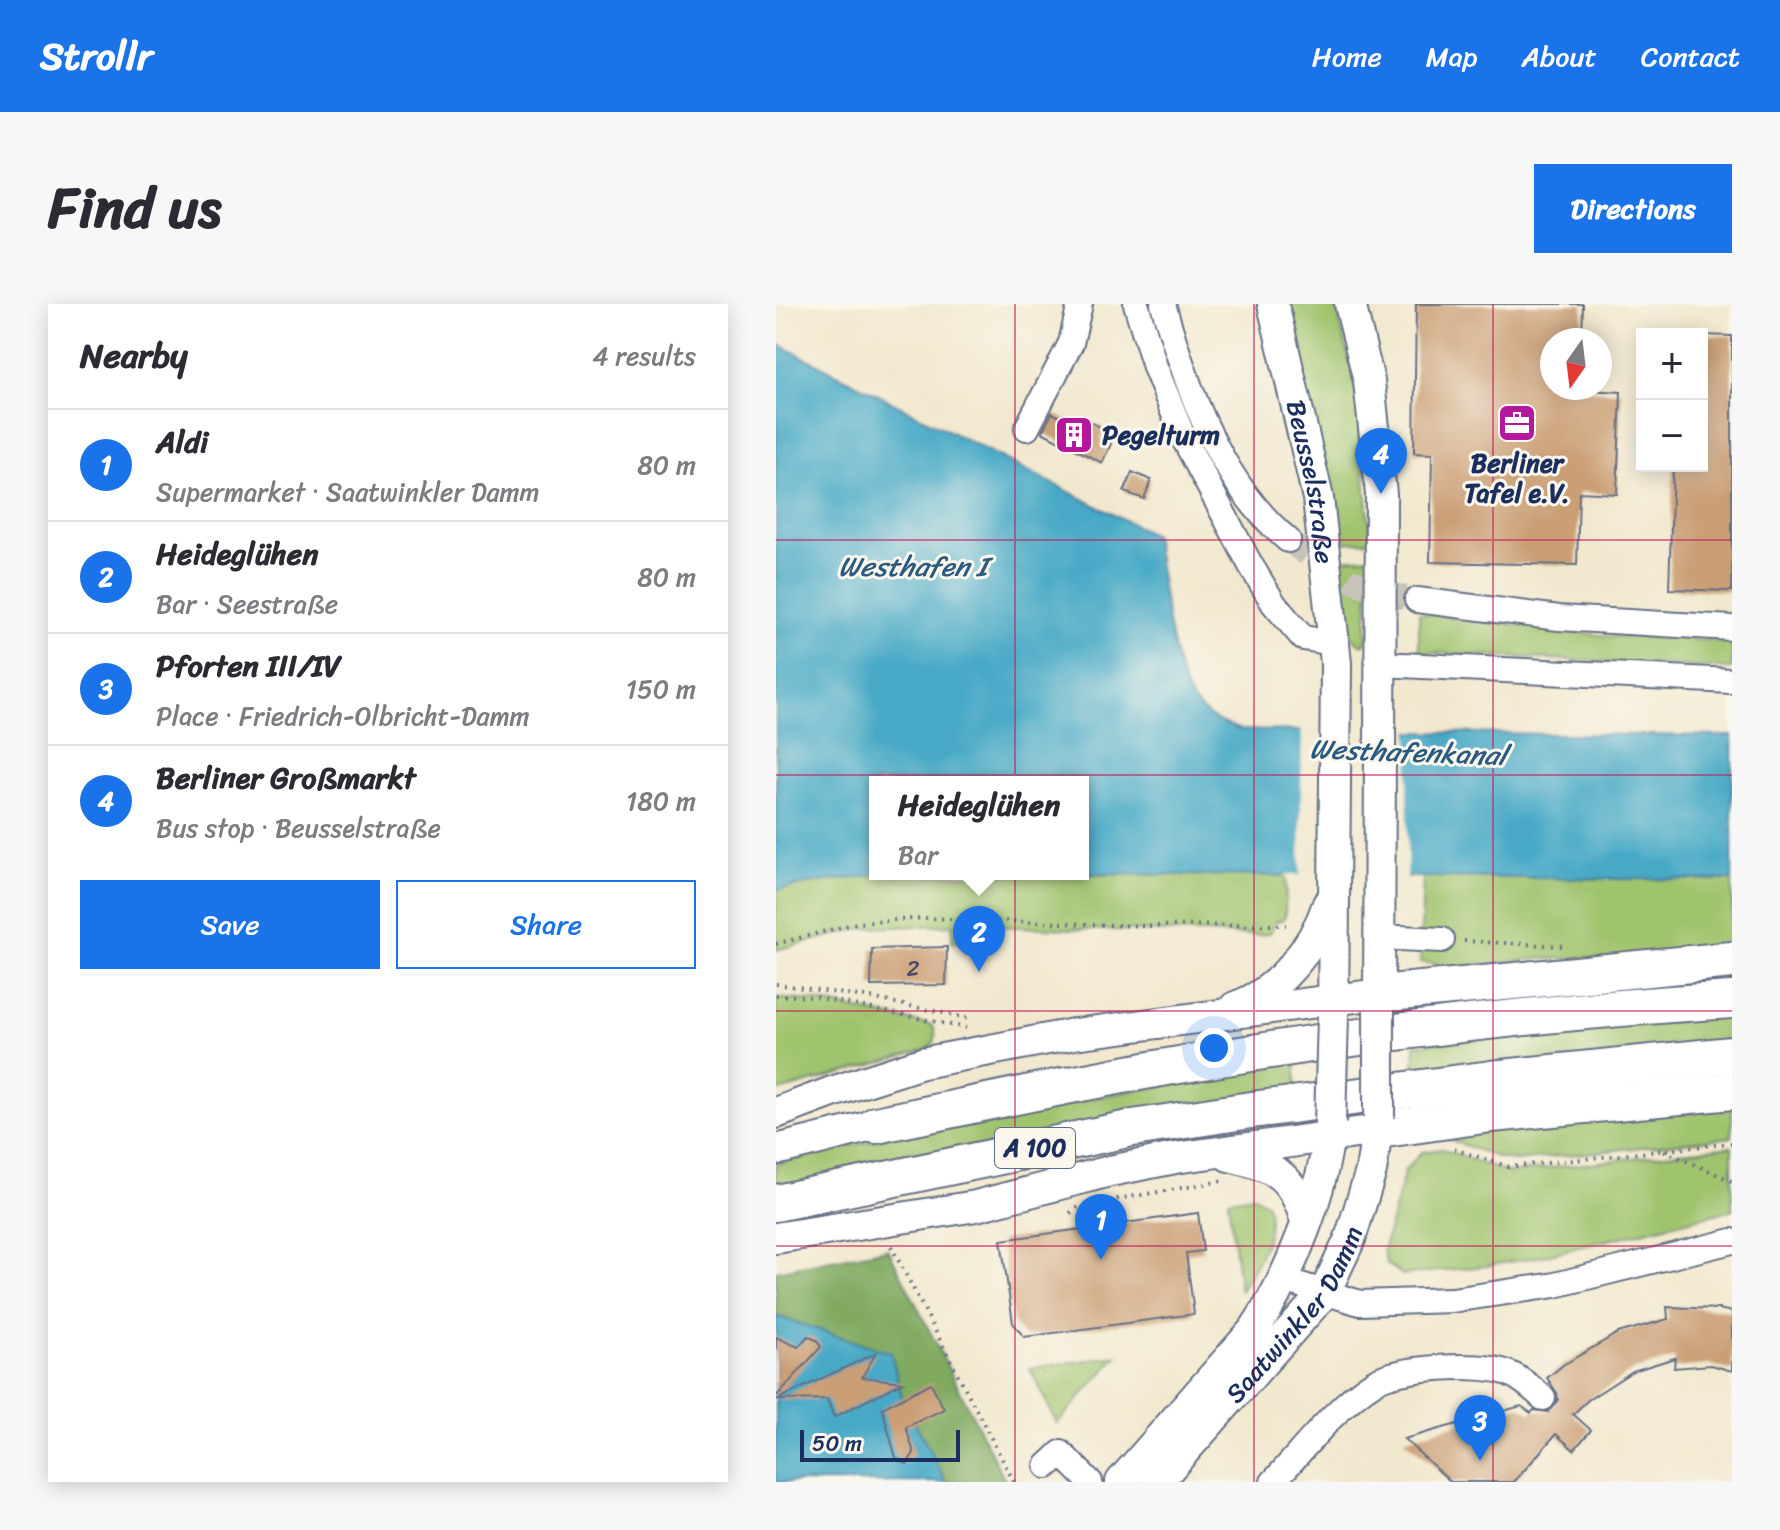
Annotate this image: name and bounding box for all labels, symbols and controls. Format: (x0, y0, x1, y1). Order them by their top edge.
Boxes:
text: Strollr (40, 23, 153, 90)
text: Home (1312, 32, 1382, 81)
text: Map (1426, 32, 1477, 81)
text: About (1521, 32, 1597, 81)
text: Contact (1641, 32, 1740, 81)
text: Find us (48, 159, 221, 258)
button: Directions (1534, 164, 1732, 253)
text: Nearby (80, 326, 188, 386)
north arrow (1540, 328, 1612, 400)
map controls (1636, 328, 1708, 472)
button: + (1636, 328, 1708, 400)
text: 4 results (592, 333, 696, 379)
street label: Beusselstraße (1273, 395, 1348, 566)
button: − (1636, 400, 1708, 472)
office icon: Berliner Tafel e.V. (1496, 402, 1538, 444)
place label: Pegelturm (1102, 412, 1220, 458)
building icon: Pegelturm (1053, 414, 1095, 456)
text: Aldi (156, 415, 208, 469)
pin: 4 (1355, 428, 1407, 494)
place label: Berliner Tafel e.V. (1464, 440, 1570, 516)
text: 1 (100, 442, 112, 488)
text: 80 m (637, 442, 696, 488)
text: Supermarket · Saatwinkler Damm (156, 469, 539, 515)
text: Heideglühen (156, 527, 318, 581)
water label: Westhafen I (838, 542, 994, 591)
text: 2 (98, 554, 114, 600)
text: 80 m (637, 554, 696, 600)
text: Bar · Seestraße (156, 581, 338, 627)
text: Pforten III/IV (156, 639, 341, 693)
text: 3 (99, 666, 113, 712)
text: 150 m (626, 666, 696, 712)
text: Place · Friedrich-Olbricht-Damm (156, 693, 530, 739)
water label: Westhafenkanal (1309, 724, 1513, 780)
text: Berliner Großmarkt (156, 751, 416, 805)
popup (869, 776, 1089, 880)
text: 4 (98, 778, 114, 824)
text: 180 m (626, 778, 696, 824)
text: Heideglühen (898, 778, 1060, 832)
text: Bus stop · Beusselstraße (156, 805, 441, 851)
text: Bar (898, 832, 938, 878)
button: Save (80, 880, 380, 969)
button: Share (396, 880, 696, 969)
pin: 2 (953, 906, 1005, 972)
house number: 2 (907, 949, 920, 988)
your location (1194, 1028, 1234, 1068)
road number: A 100 (995, 1128, 1075, 1168)
pin: 1 (1075, 1194, 1127, 1260)
street label: Saatwinkler Damm (1213, 1220, 1376, 1414)
pin: 3 (1454, 1395, 1506, 1461)
text: 50 m (812, 1424, 862, 1463)
scale bar (800, 1426, 960, 1462)

